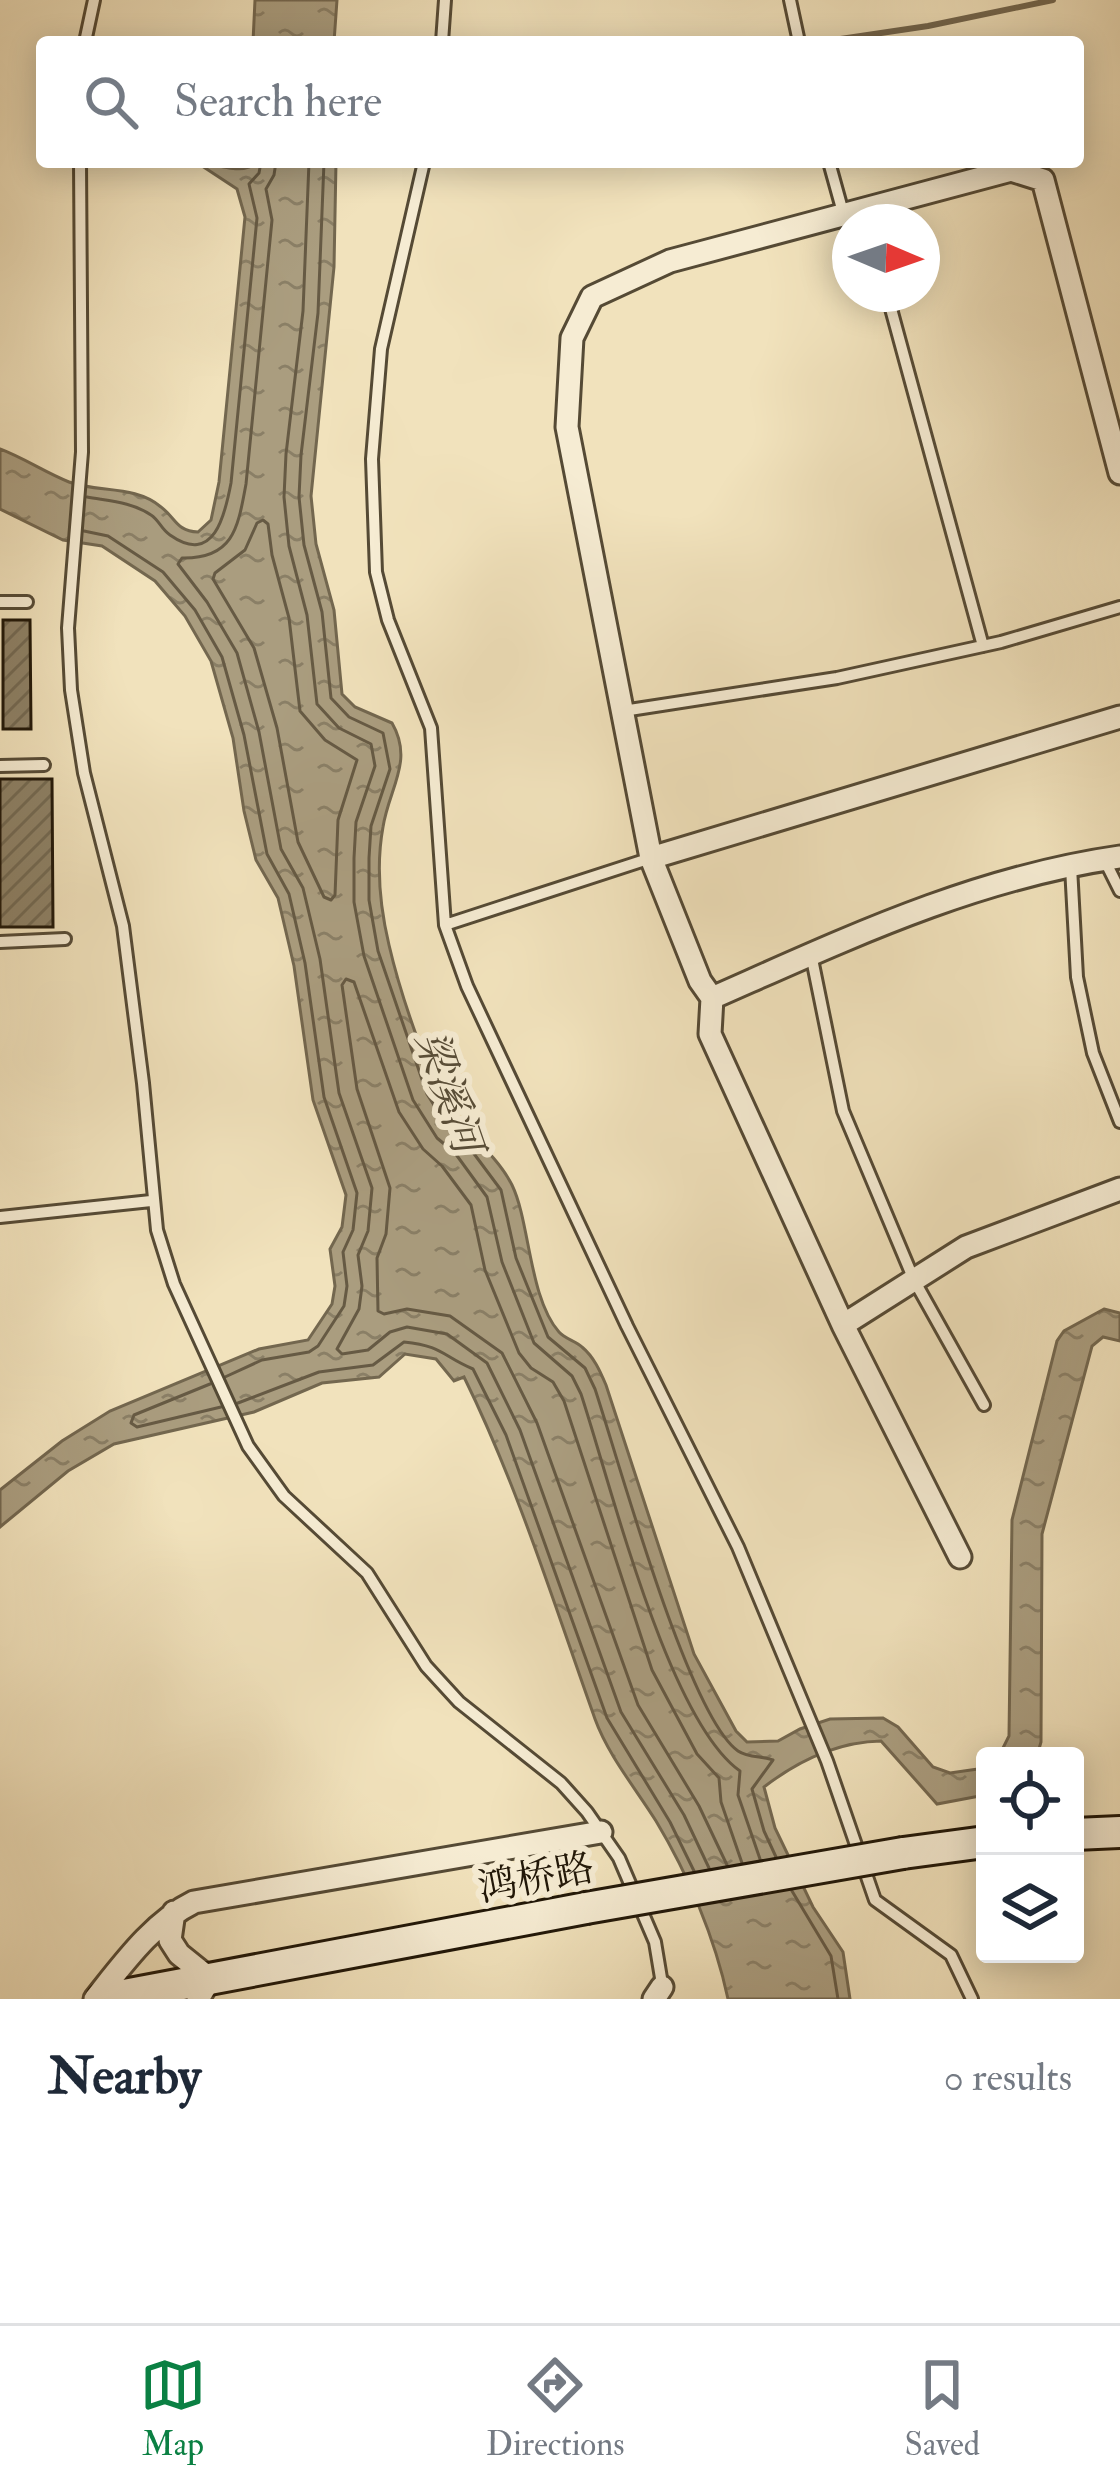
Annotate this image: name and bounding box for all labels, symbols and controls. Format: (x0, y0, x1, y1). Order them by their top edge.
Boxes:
search box (36, 36, 1084, 168)
icon: search (78, 69, 144, 135)
text: Search here (174, 74, 382, 130)
north arrow (832, 204, 940, 312)
water label: 梁溪河 (403, 1024, 495, 1167)
map controls (976, 1747, 1084, 1963)
button: locate (976, 1747, 1084, 1855)
street label: 鸿桥路 (474, 1843, 598, 1913)
button: layers (976, 1855, 1084, 1963)
text: Nearby (48, 2045, 201, 2109)
text: 0 results (944, 2053, 1072, 2102)
tab: Map (140, 2352, 206, 2465)
tab: Directions (486, 2352, 625, 2465)
tab: Saved (905, 2352, 980, 2465)

